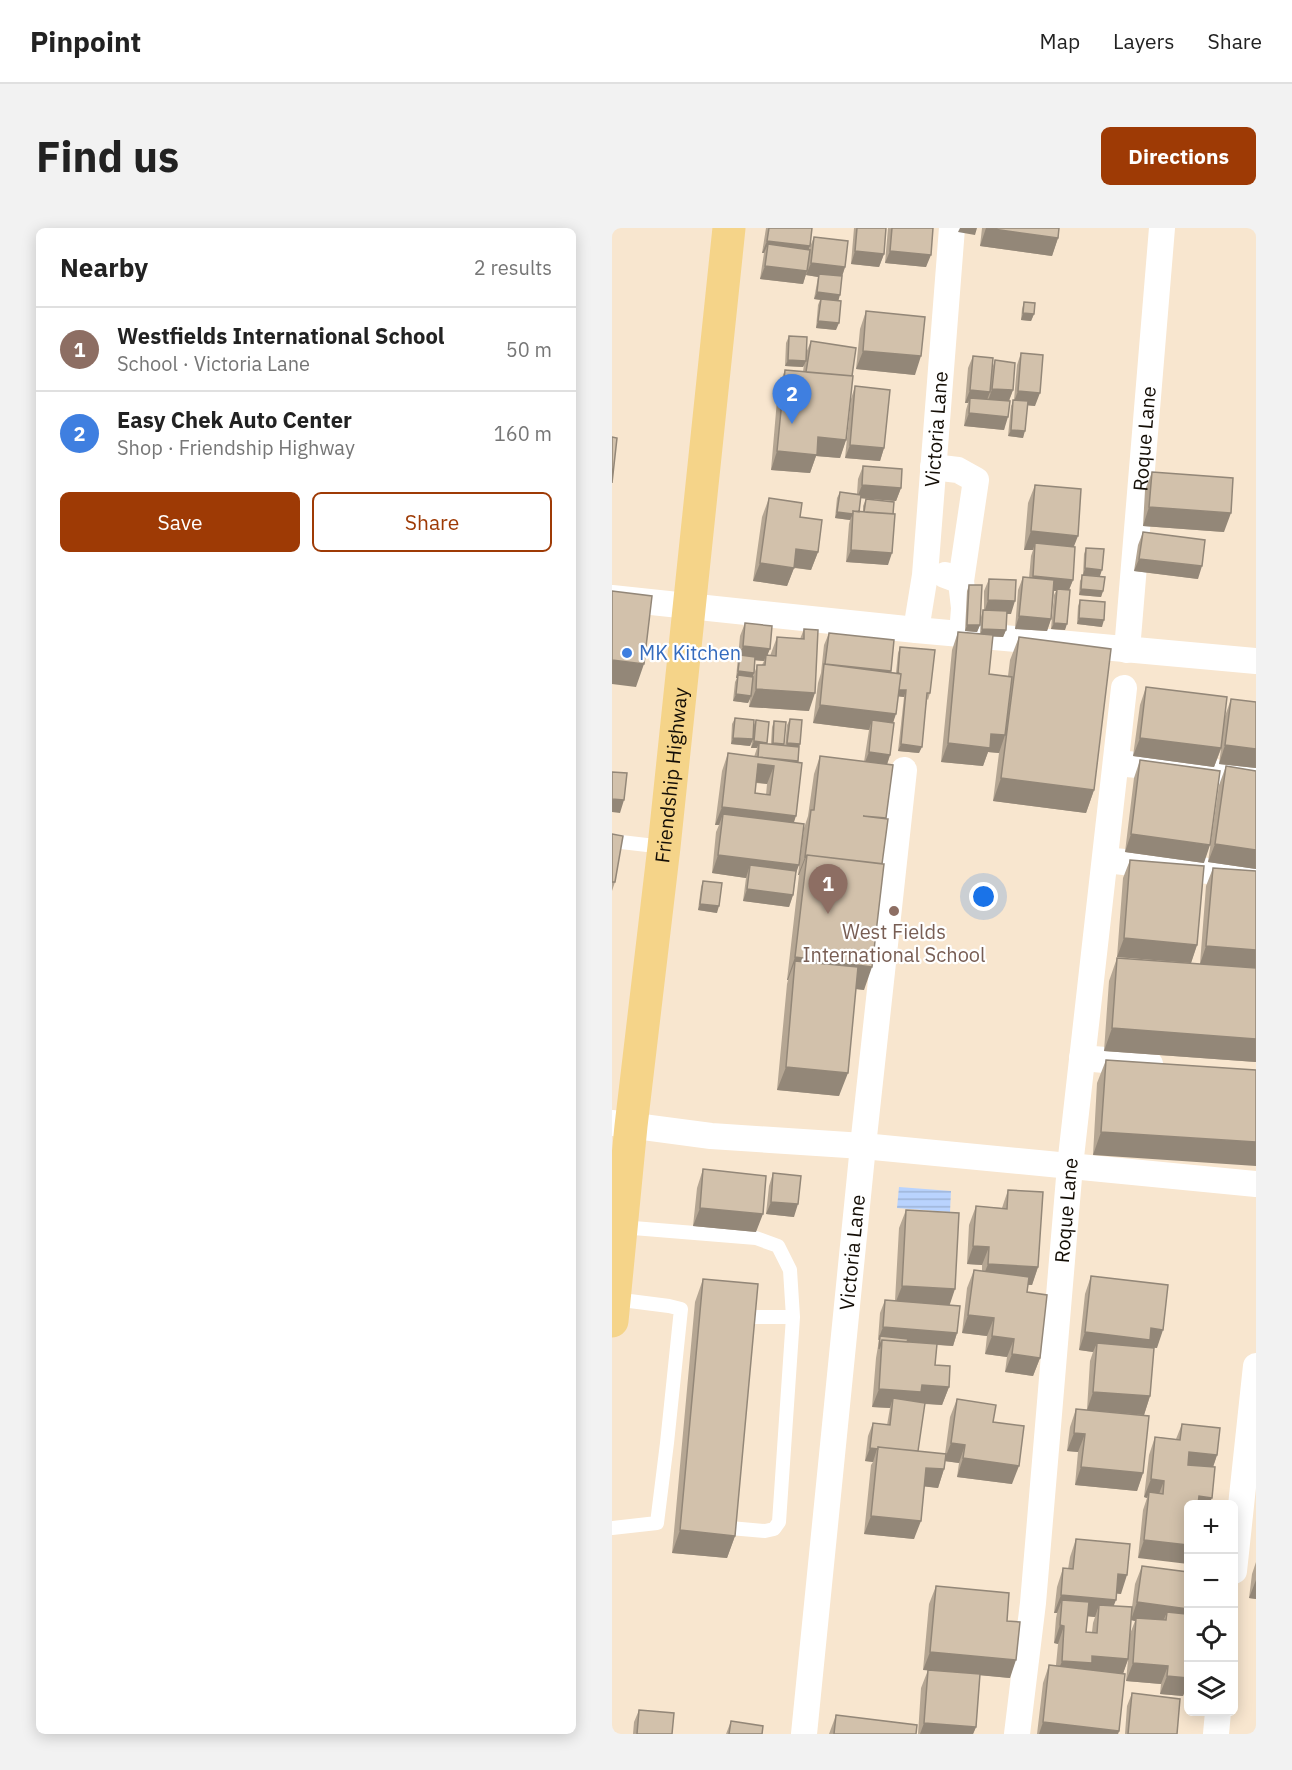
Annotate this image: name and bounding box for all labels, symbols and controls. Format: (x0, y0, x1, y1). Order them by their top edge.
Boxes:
text: Pinpoint (30, 23, 141, 60)
text: Map (1040, 27, 1080, 55)
text: Layers (1113, 27, 1175, 55)
text: Share (1208, 27, 1262, 55)
button: Directions (1101, 127, 1256, 185)
text: Find us (36, 129, 179, 184)
text: Nearby (60, 250, 148, 284)
text: 2 results (474, 254, 552, 281)
text: Westfields International School (117, 321, 445, 350)
text: 1 (74, 336, 86, 363)
text: 50 m (506, 336, 552, 363)
text: School · Victoria Lane (117, 350, 310, 377)
street label: Victoria Lane (918, 370, 954, 488)
pin: 2 (772, 374, 812, 424)
street label: Roque Lane (1126, 385, 1162, 492)
text: Easy Chek Auto Center (117, 405, 352, 434)
text: 2 (74, 420, 86, 447)
text: 160 m (494, 420, 552, 447)
text: Shop · Friendship Highway (117, 434, 355, 461)
button: Save (60, 492, 300, 552)
button: Share (312, 492, 552, 552)
place label: MK Kitchen (639, 639, 741, 666)
marker: MK Kitchen (620, 646, 634, 660)
street label: Friendship Highway (648, 686, 694, 864)
pin: 1 (808, 864, 848, 914)
your location (969, 882, 998, 911)
marker: West Fields International School (887, 904, 901, 918)
place label: West Fields International School (803, 918, 985, 968)
street label: Roque Lane (1048, 1156, 1084, 1264)
street label: Victoria Lane (833, 1193, 871, 1312)
map controls (1184, 1500, 1238, 1716)
button: + (1184, 1500, 1238, 1554)
button: − (1184, 1554, 1238, 1608)
button: locate (1184, 1608, 1238, 1662)
button: layers (1184, 1662, 1238, 1716)

